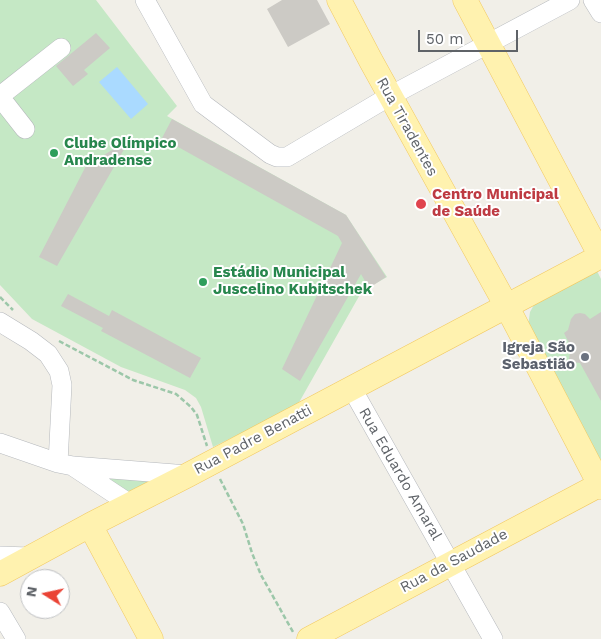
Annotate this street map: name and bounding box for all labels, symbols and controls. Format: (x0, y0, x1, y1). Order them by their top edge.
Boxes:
scale bar (421, 20, 521, 52)
text: 50 m (426, 30, 463, 48)
street label: Rua Tiradentes (372, 75, 442, 179)
place label: Clube Olímpico Andradense (64, 135, 176, 170)
marker: Clube Olímpico Andradense (48, 147, 60, 159)
place label: Centro Municipal de Saúde (432, 186, 559, 221)
marker: Centro Municipal de Saúde (414, 197, 428, 211)
place label: Estádio Municipal Juscelino Kubitschek (213, 264, 372, 299)
marker: Estádio Municipal Juscelino Kubitschek (197, 276, 209, 288)
place label: Igreja São Sebastião (502, 339, 575, 374)
marker: Igreja São Sebastião (579, 351, 591, 363)
street label: Rua Padre Benatti (191, 401, 315, 479)
street label: Rua Eduardo Amaral (355, 404, 445, 544)
street label: Rua da Saudade (397, 525, 511, 597)
north arrow (20, 569, 70, 619)
text: N (22, 585, 40, 598)

